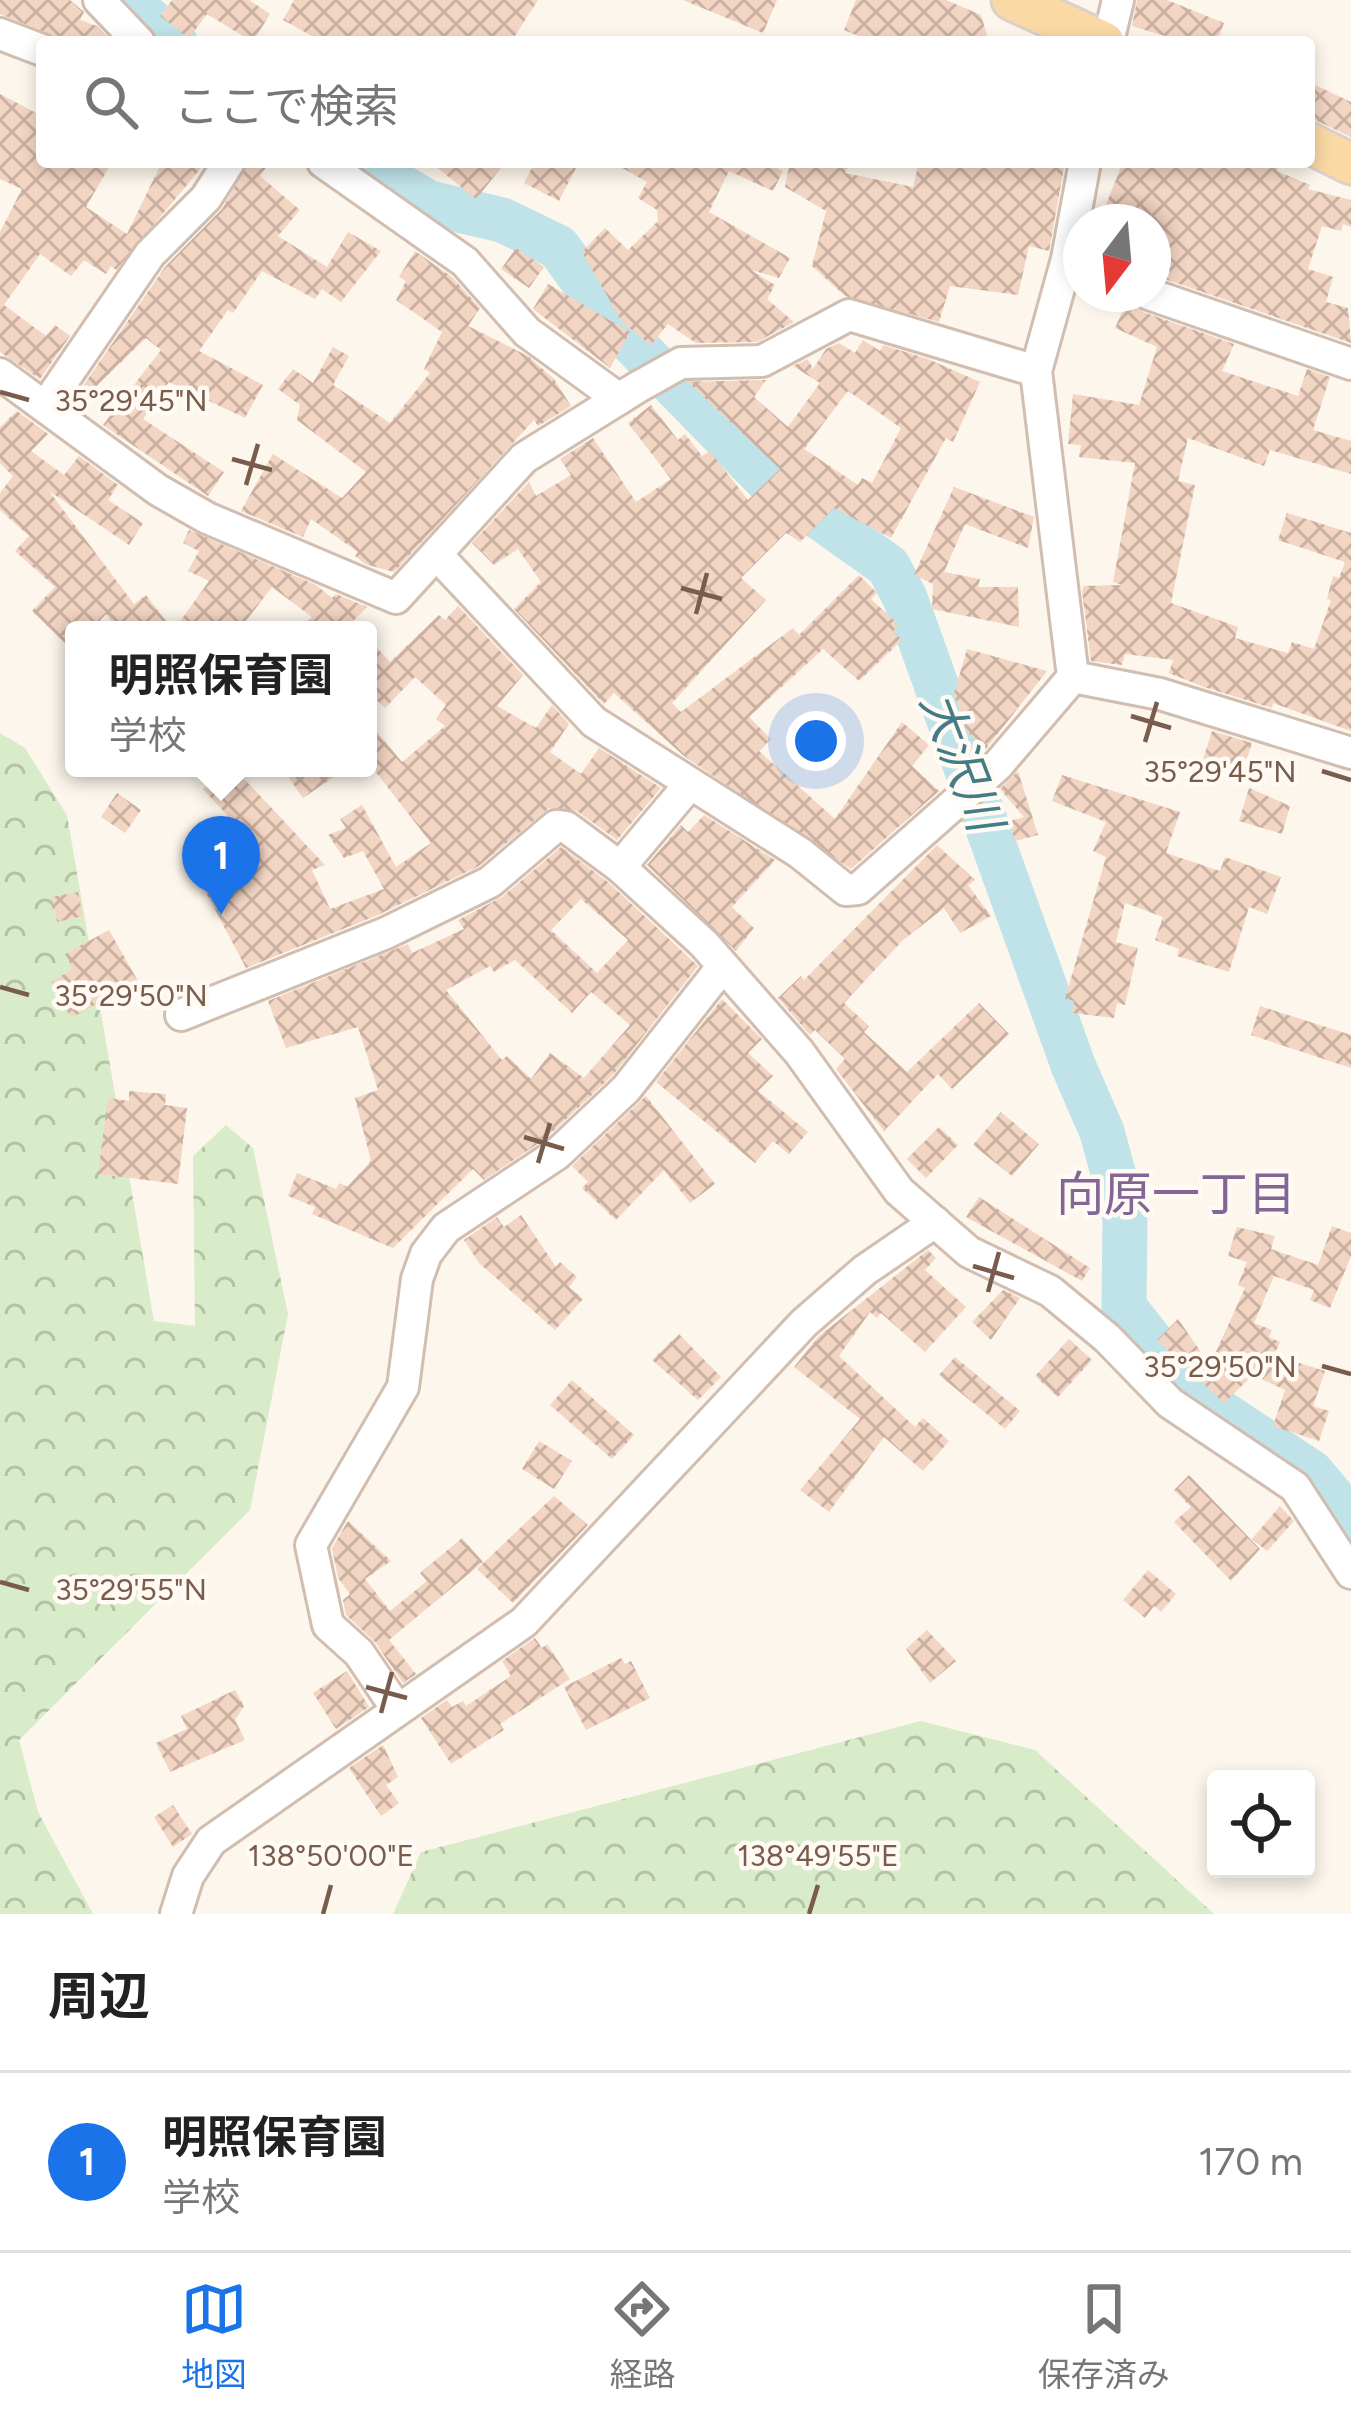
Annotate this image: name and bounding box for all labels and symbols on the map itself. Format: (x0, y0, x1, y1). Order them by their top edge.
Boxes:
north arrow (1063, 204, 1171, 312)
text: 35°29'45"N (54, 382, 208, 419)
water label: 大沢川 (909, 683, 1017, 843)
your location (786, 711, 846, 771)
text: 35°29'45"N (1143, 753, 1297, 790)
pin: 1 (182, 816, 260, 915)
text: 35°29'50"N (54, 977, 208, 1014)
district label: 向原一丁目 (1056, 1165, 1296, 1223)
text: 35°29'50"N (1143, 1348, 1297, 1385)
text: 35°29'55"N (55, 1571, 207, 1608)
text: 138°50'00"E (248, 1837, 414, 1874)
text: 138°49'55"E (737, 1837, 899, 1874)

